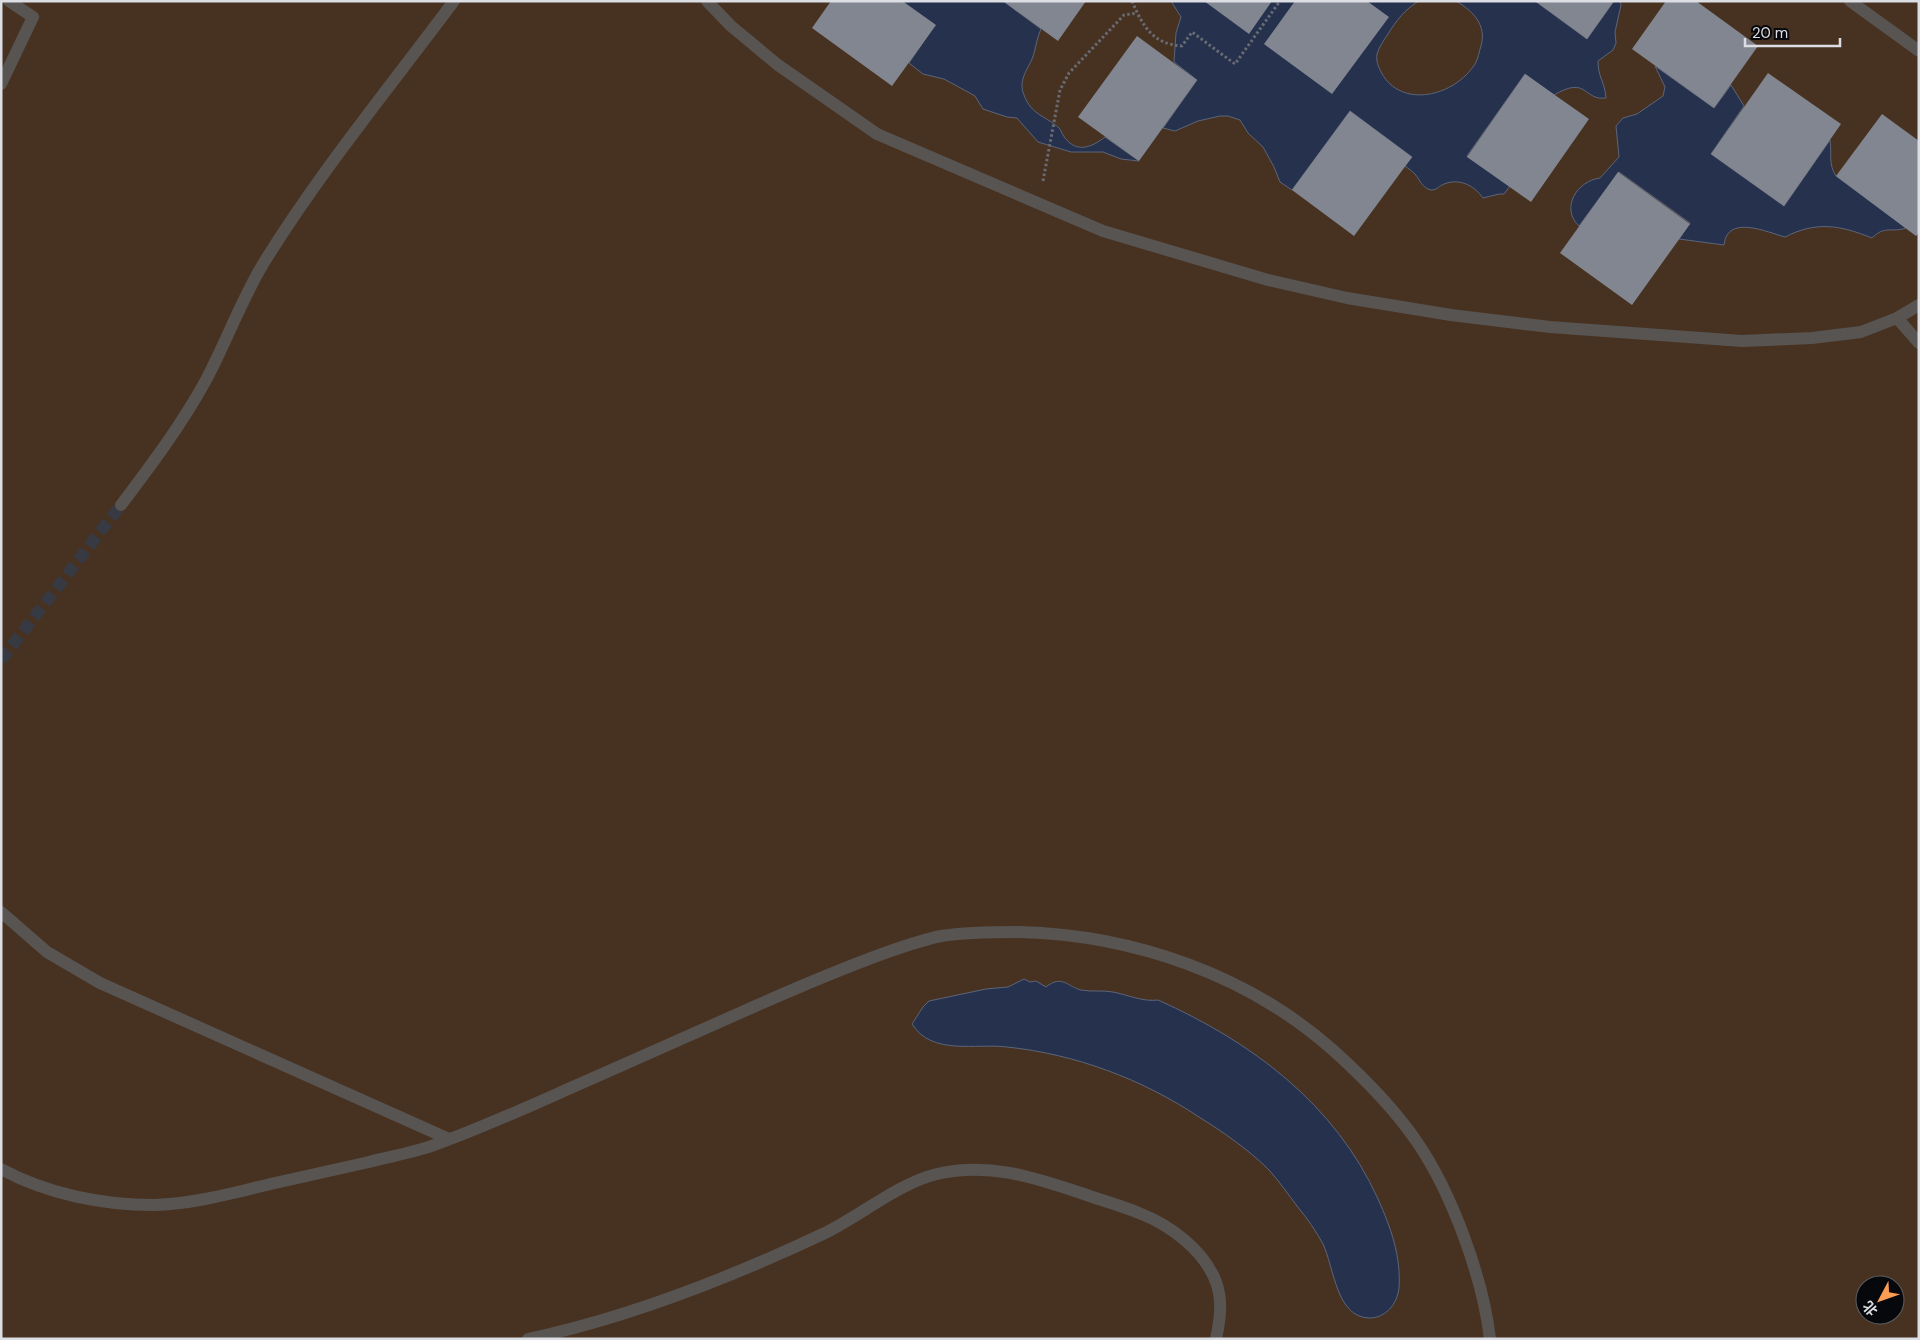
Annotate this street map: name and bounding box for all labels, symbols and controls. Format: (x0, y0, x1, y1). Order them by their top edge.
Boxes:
scale bar (1745, 15, 1840, 47)
text: 20 m (1752, 23, 1788, 43)
north arrow (1855, 1275, 1905, 1325)
text: 北 (1859, 1297, 1882, 1320)

